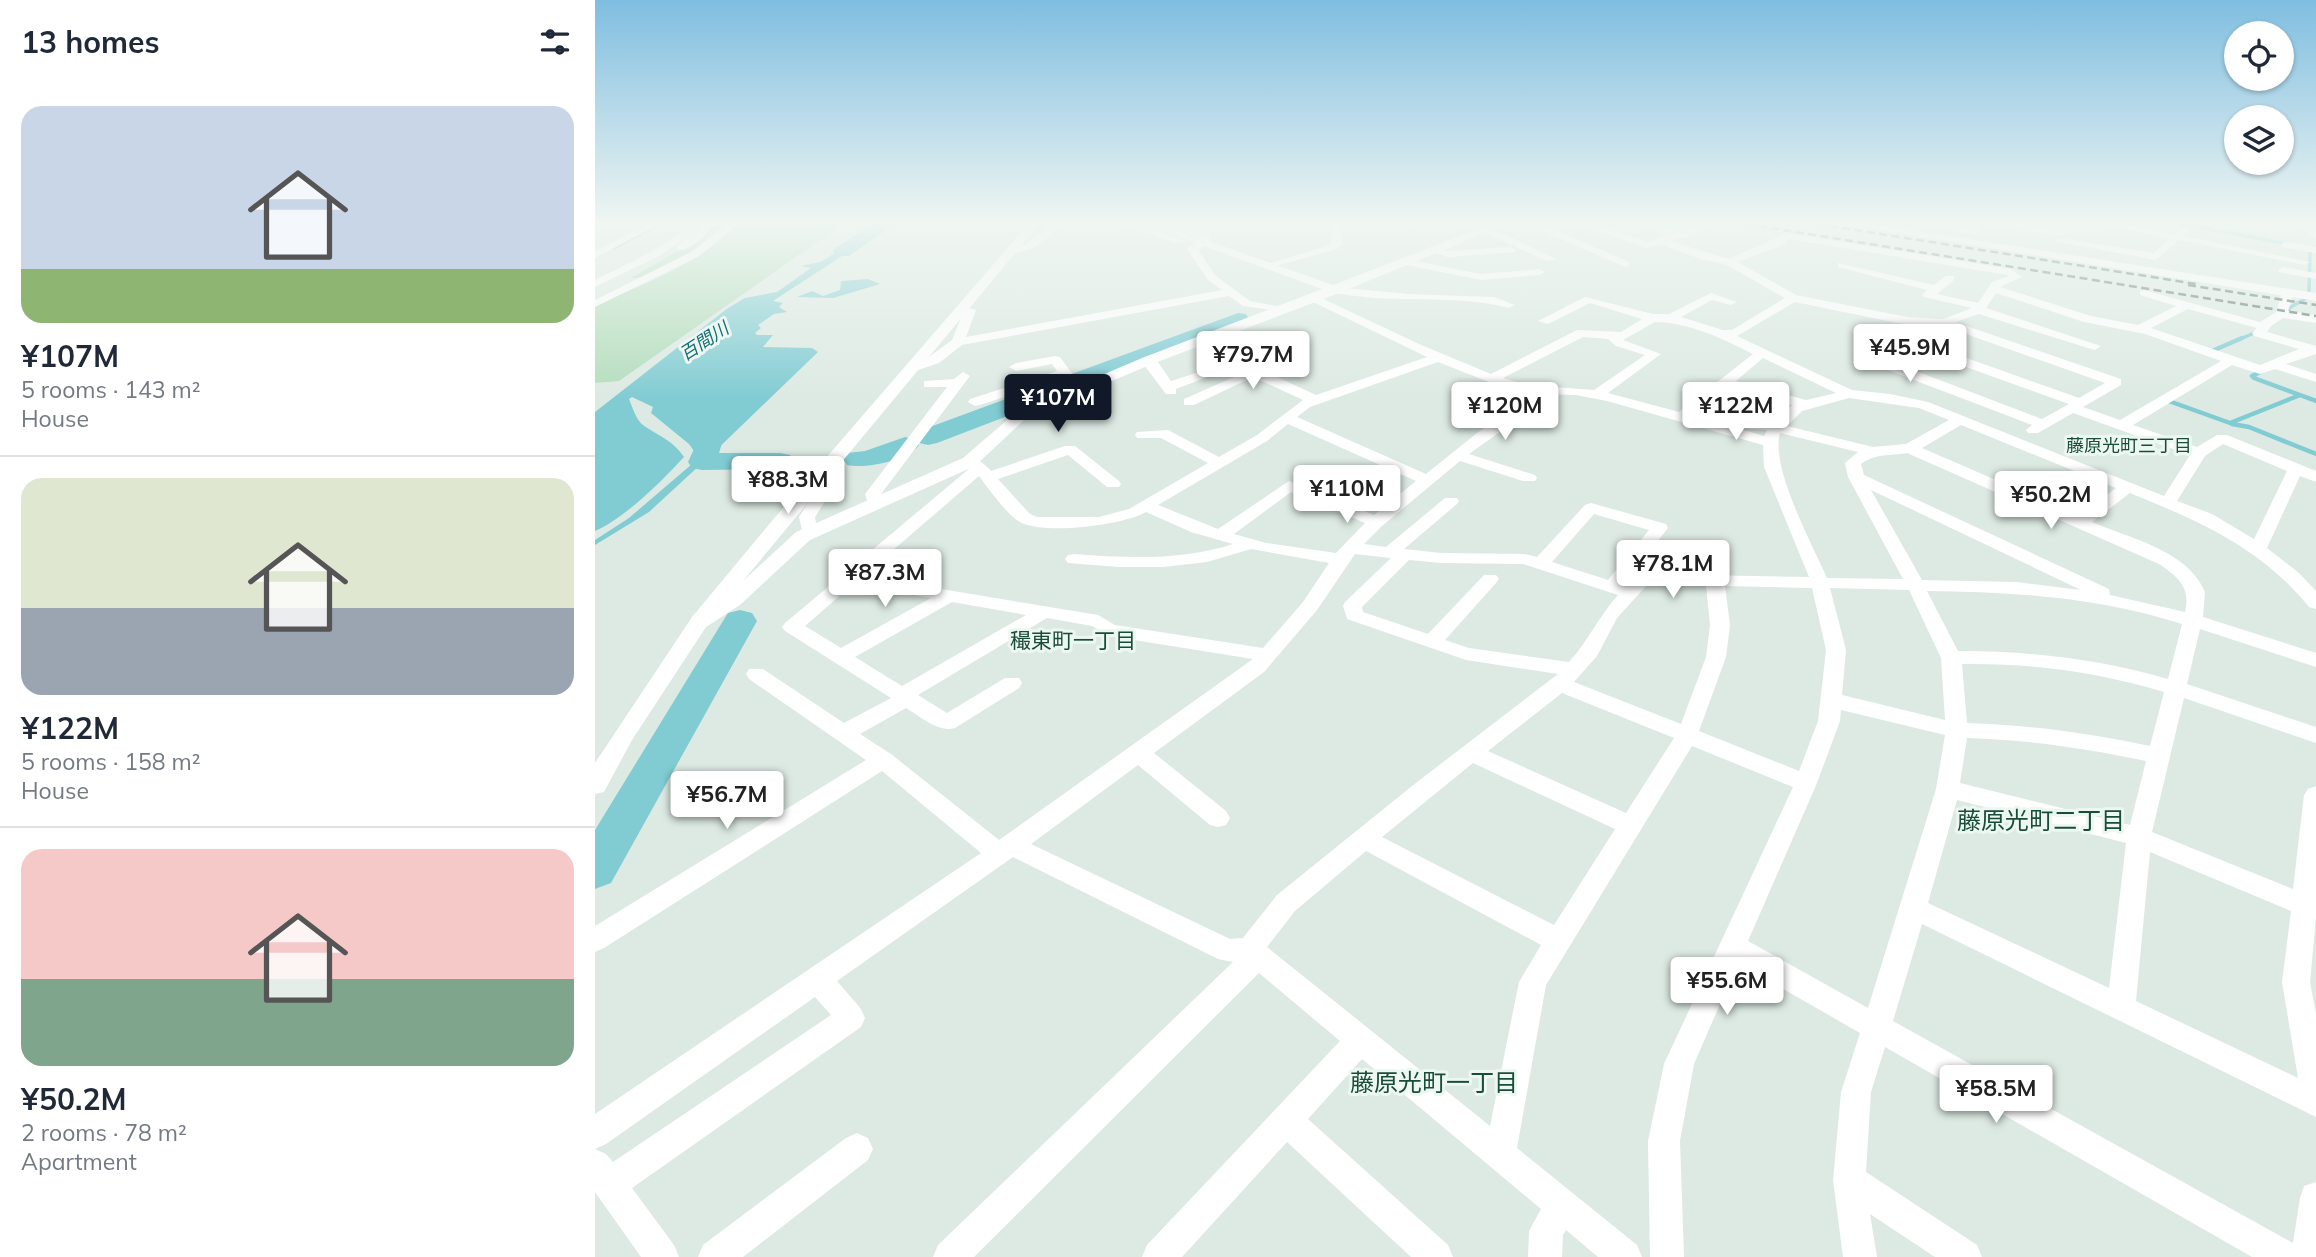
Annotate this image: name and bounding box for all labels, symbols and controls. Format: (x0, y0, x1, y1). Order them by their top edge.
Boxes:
map controls (2224, 21, 2294, 175)
button: locate (2224, 21, 2294, 91)
text: 13 homes (21, 23, 160, 61)
icon: filters (536, 23, 574, 61)
button: layers (2224, 105, 2294, 175)
icon: home (235, 152, 361, 278)
water label: 百間川 (675, 316, 735, 365)
pin: ¥45.9M (1853, 324, 1967, 384)
pin: ¥79.7M (1196, 332, 1310, 391)
text: ¥45.9M (1870, 332, 1950, 361)
text: ¥107M (21, 337, 119, 375)
text: ¥79.7M (1213, 339, 1293, 368)
pin: ¥107M (1009, 374, 1107, 434)
text: 5 rooms · 143 m² (21, 375, 201, 404)
text: ¥107M (1020, 382, 1096, 411)
pin: ¥120M (1456, 382, 1554, 442)
pin: ¥122M (1687, 382, 1785, 442)
text: ¥120M (1467, 390, 1543, 419)
text: ¥122M (1698, 390, 1774, 419)
text: House (21, 404, 89, 433)
district label: 藤原光町三丁目 (2066, 434, 2192, 457)
pin: ¥88.3M (731, 456, 845, 516)
text: ¥88.3M (748, 464, 828, 493)
pin: ¥110M (1298, 466, 1396, 525)
pin: ¥50.2M (1994, 472, 2108, 531)
text: ¥110M (1309, 473, 1385, 502)
text: ¥50.2M (2011, 479, 2091, 508)
icon: home (235, 524, 361, 650)
pin: ¥78.1M (1616, 540, 1730, 600)
text: ¥78.1M (1633, 548, 1713, 577)
pin: ¥87.3M (828, 550, 942, 609)
text: ¥87.3M (845, 557, 925, 586)
district label: 穝東町一丁目 (1010, 627, 1136, 653)
text: ¥122M (21, 709, 119, 747)
text: 5 rooms · 158 m² (21, 747, 201, 776)
pin: ¥56.7M (670, 772, 784, 831)
text: House (21, 776, 89, 805)
text: ¥56.7M (687, 779, 767, 808)
district label: 藤原光町二丁目 (1957, 805, 2125, 835)
icon: home (235, 895, 361, 1021)
pin: ¥55.6M (1670, 958, 1784, 1017)
text: ¥55.6M (1687, 965, 1767, 994)
pin: ¥58.5M (1939, 1066, 2053, 1125)
district label: 藤原光町一丁目 (1350, 1067, 1518, 1097)
text: ¥58.5M (1956, 1073, 2036, 1102)
text: ¥50.2M (21, 1080, 127, 1118)
text: 2 rooms · 78 m² (21, 1118, 187, 1147)
text: Apartment (21, 1147, 137, 1176)

